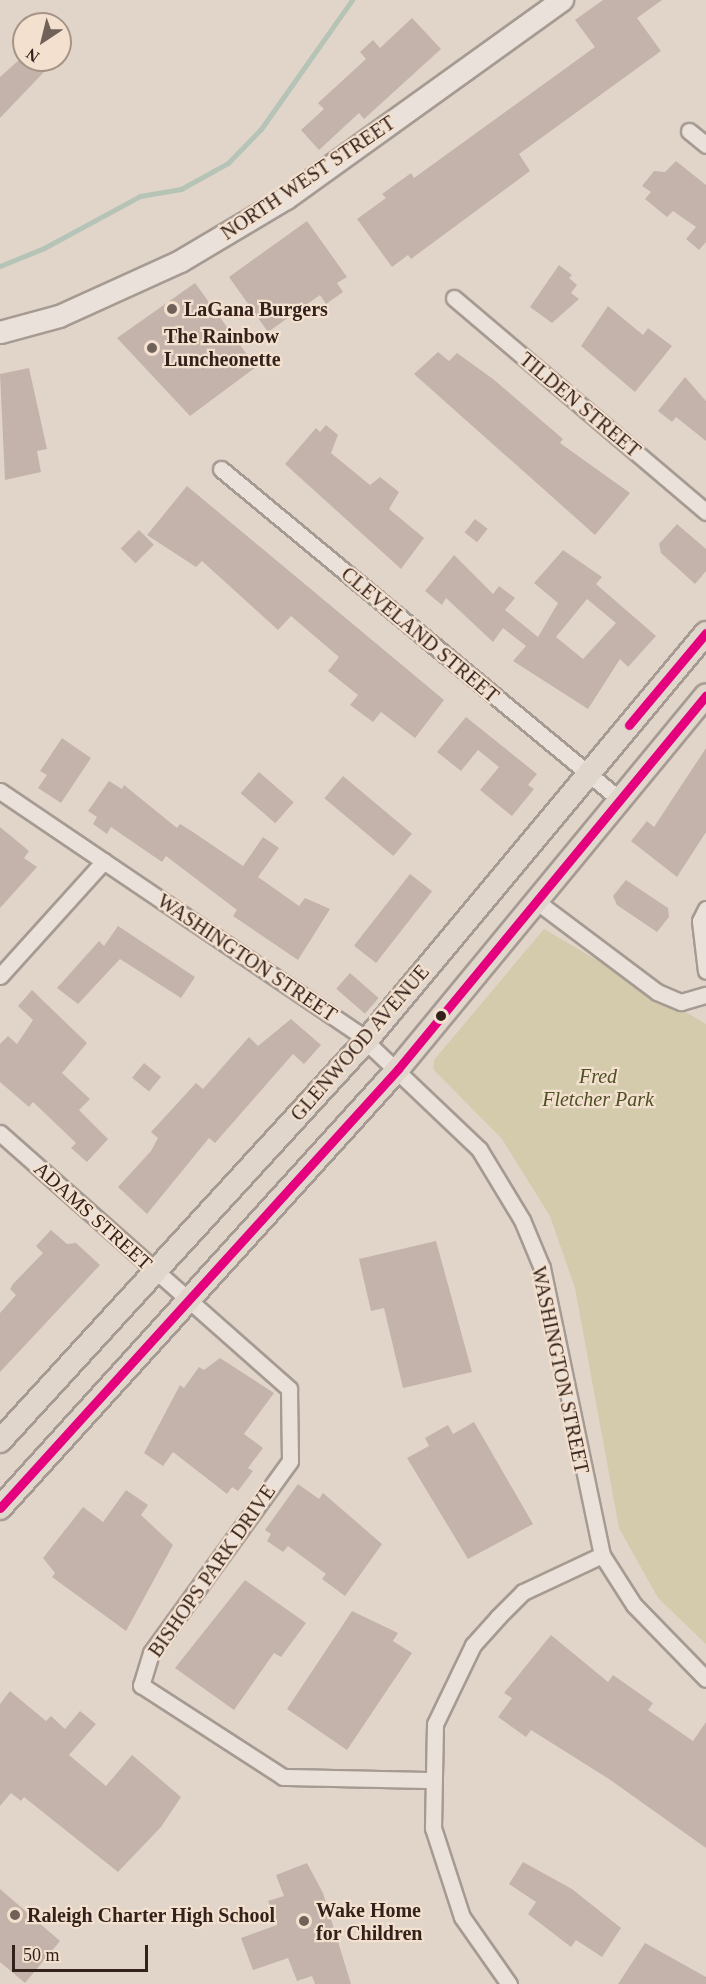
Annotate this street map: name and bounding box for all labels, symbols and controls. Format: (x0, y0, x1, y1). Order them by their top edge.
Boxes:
north arrow (12, 12, 72, 72)
text: N (23, 45, 42, 66)
street label: NORTH WEST STREET (216, 111, 400, 245)
place label: LaGana Burgers (184, 297, 328, 321)
marker: LaGana Burgers (165, 302, 179, 316)
place label: The Rainbow Luncheonette (164, 324, 281, 371)
marker: The Rainbow Luncheonette (145, 341, 159, 355)
street label: TILDEN STREET (515, 347, 645, 463)
street label: CLEVELAND STREET (336, 562, 504, 708)
street label: WASHINGTON STREET (153, 889, 341, 1027)
street label: GLENWOOD AVENUE (285, 960, 435, 1126)
unlabelled marker (435, 1010, 447, 1022)
park label: Fred Fletcher Park (542, 1064, 654, 1111)
street label: ADAMS STREET (29, 1157, 157, 1275)
street label: WASHINGTON STREET (526, 1264, 594, 1476)
street label: BISHOPS PARK DRIVE (143, 1480, 281, 1662)
place label: Wake Home for Children (316, 1898, 423, 1945)
place label: Raleigh Charter High School (27, 1903, 275, 1927)
marker: Raleigh Charter High School (8, 1908, 22, 1922)
marker: Wake Home for Children (297, 1914, 311, 1928)
scale bar (15, 1933, 152, 1971)
text: 50 m (23, 1945, 60, 1965)

